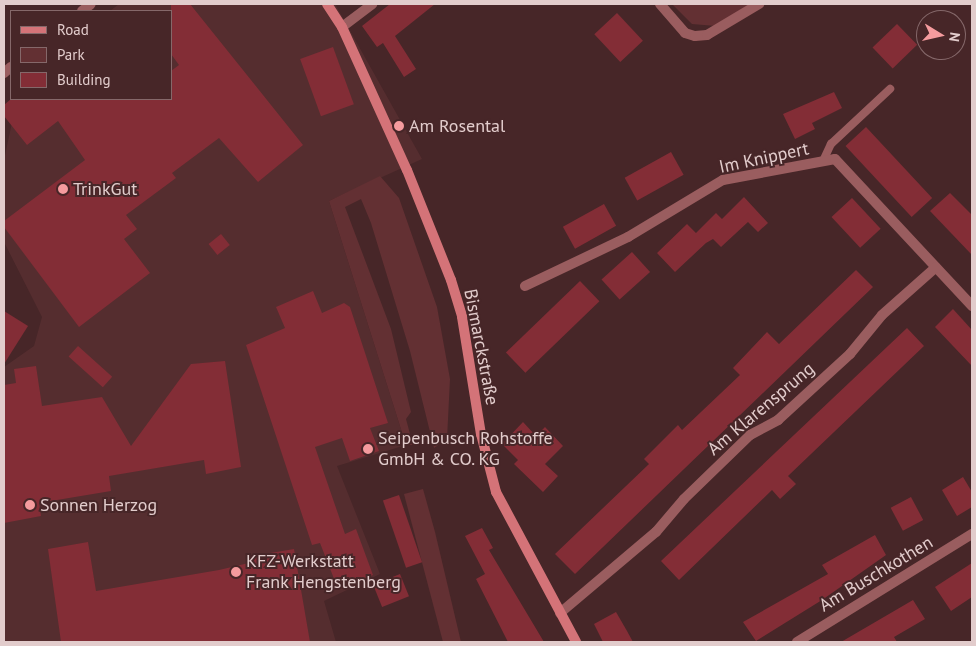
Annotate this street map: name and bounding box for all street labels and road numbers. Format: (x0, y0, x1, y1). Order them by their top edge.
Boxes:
street label: Im Knippert (717, 138, 811, 178)
street label: Bismarckstraße (459, 287, 503, 407)
street label: Am Klarensprung (703, 358, 819, 460)
street label: Am Buschkothen (815, 532, 937, 616)

